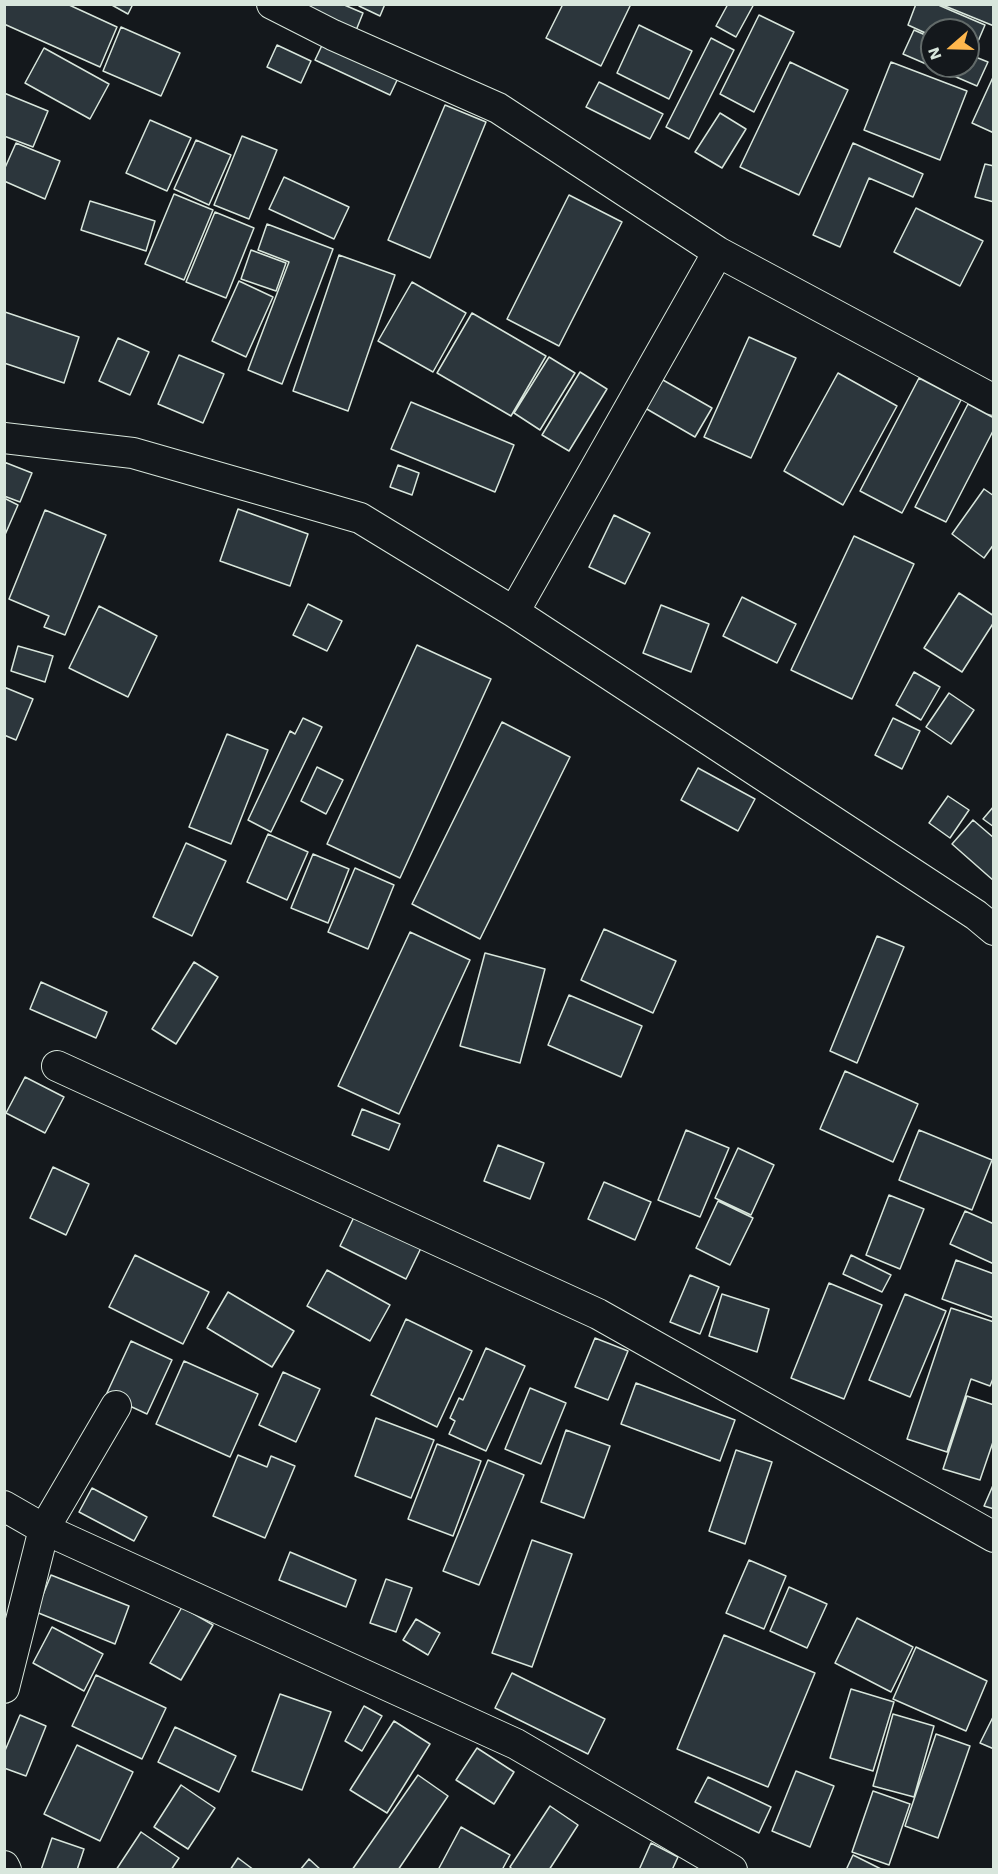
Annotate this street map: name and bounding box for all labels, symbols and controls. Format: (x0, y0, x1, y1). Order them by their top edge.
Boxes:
north arrow (920, 18, 980, 78)
text: N (924, 45, 945, 62)

